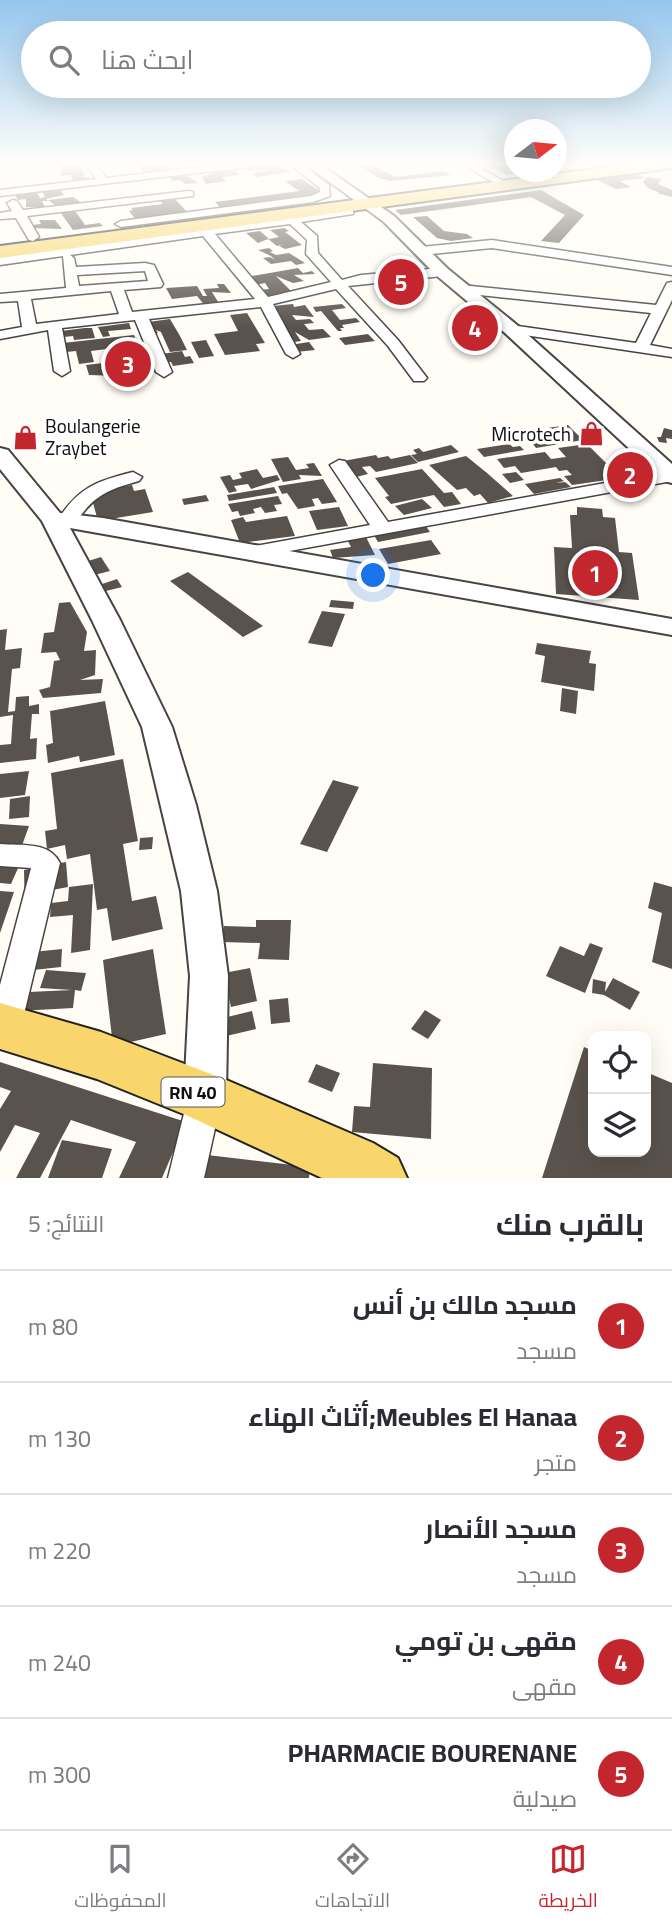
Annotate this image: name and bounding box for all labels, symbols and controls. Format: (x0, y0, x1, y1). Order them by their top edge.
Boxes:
search box (21, 21, 651, 98)
text: ابحث هنا (101, 35, 194, 84)
icon: search (45, 41, 83, 79)
north arrow (504, 119, 567, 182)
pin: 5 (378, 256, 424, 308)
pin: 4 (452, 302, 498, 354)
pin: 3 (105, 338, 151, 390)
place label: Boulangerie Zraybet (45, 408, 141, 466)
place label: Microtech (491, 416, 571, 452)
shop icon: Microtech (577, 420, 605, 448)
shop icon: Boulangerie Zraybet (11, 423, 39, 451)
pin: 2 (607, 449, 653, 501)
pin: 1 (572, 547, 618, 599)
your location (356, 558, 390, 592)
map controls (588, 1031, 651, 1157)
button: locate (588, 1031, 651, 1094)
road number: RN 40 (162, 1078, 224, 1106)
button: layers (588, 1094, 651, 1157)
text: بالقرب منك (496, 1196, 644, 1252)
text: النتائج: 5 (28, 1202, 104, 1245)
text: مسجد مالك بن أنس (353, 1280, 577, 1329)
text: 80 m (28, 1305, 78, 1348)
text: 1 (615, 1305, 627, 1348)
text: مسجد (516, 1329, 577, 1372)
text: Meubles El Hanaa;أثاث الهناء (248, 1392, 577, 1441)
text: 130 m (28, 1417, 91, 1460)
text: 2 (615, 1417, 627, 1460)
text: متجر (535, 1441, 577, 1484)
text: مسجد الأنصار (425, 1504, 577, 1553)
text: 220 m (28, 1529, 91, 1572)
text: 3 (615, 1529, 627, 1572)
text: مسجد (516, 1553, 577, 1596)
text: مقهى بن تومي (395, 1616, 577, 1665)
text: 240 m (28, 1641, 91, 1684)
text: 4 (615, 1641, 627, 1684)
text: مقهى (512, 1665, 577, 1708)
text: PHARMACIE BOURENANE (288, 1728, 577, 1777)
text: 300 m (28, 1753, 91, 1796)
text: 5 (615, 1753, 627, 1796)
text: صيدلية (513, 1777, 577, 1820)
tab: المحفوظات (74, 1840, 167, 1918)
tab: الاتجاهات (315, 1840, 390, 1918)
tab: الخريطة (539, 1840, 598, 1918)

